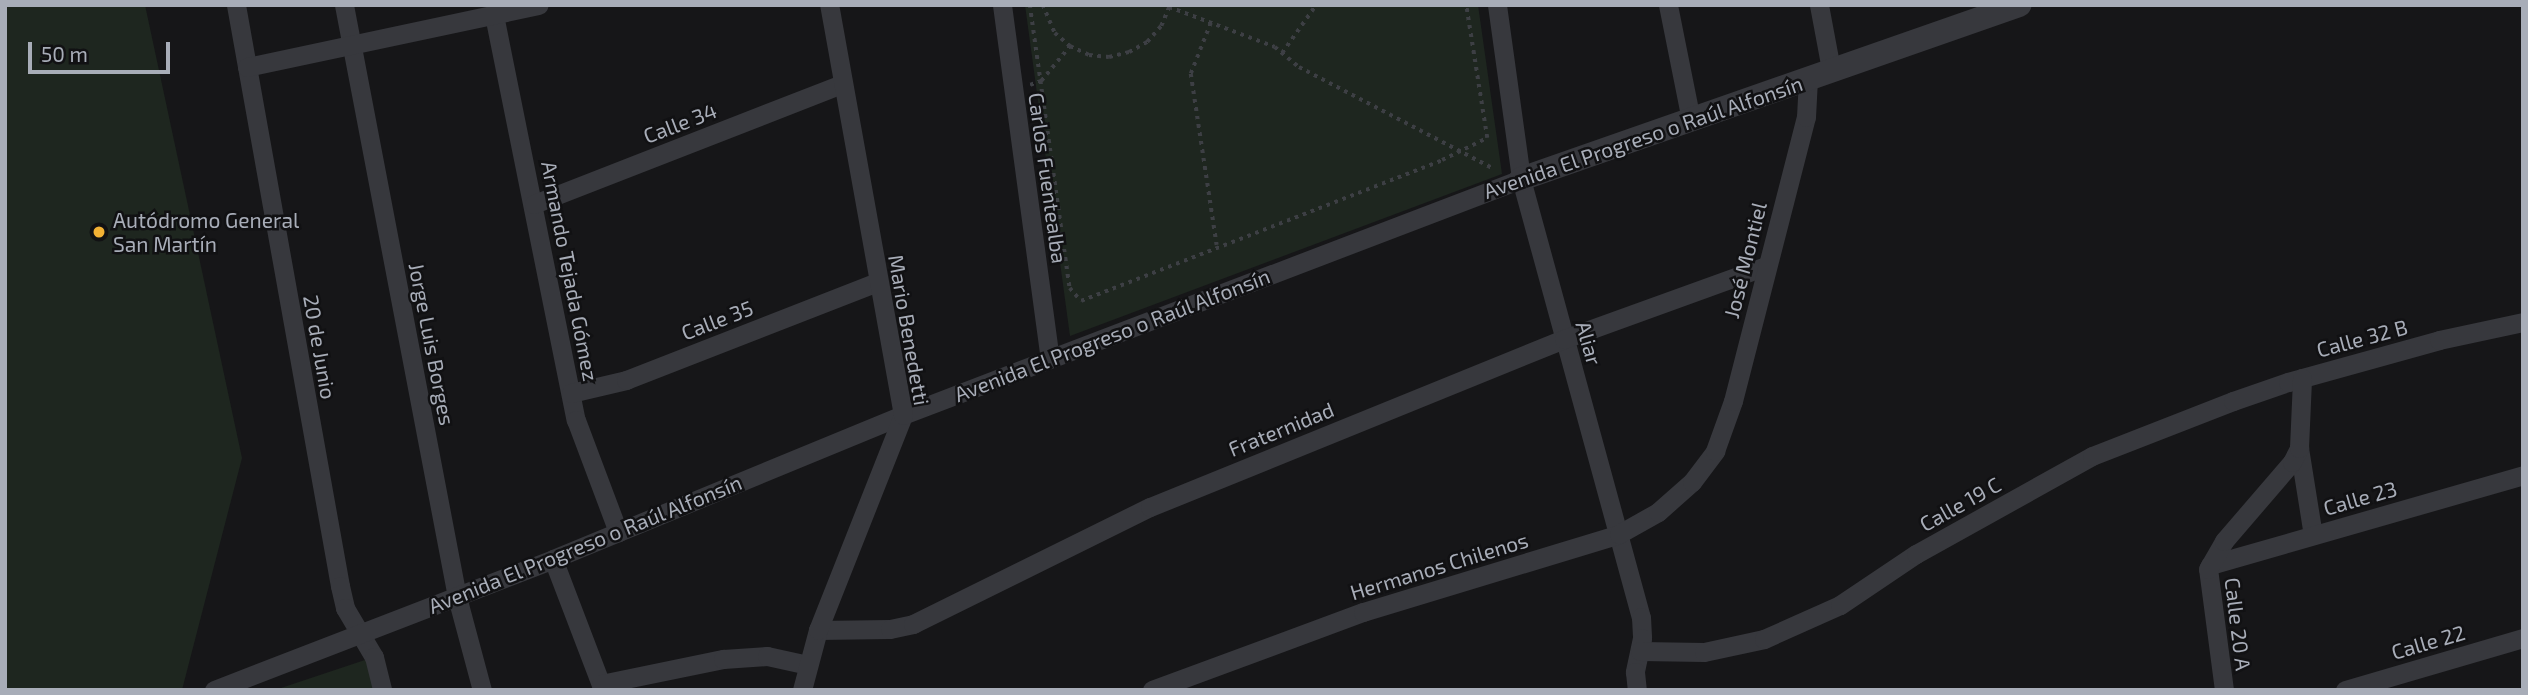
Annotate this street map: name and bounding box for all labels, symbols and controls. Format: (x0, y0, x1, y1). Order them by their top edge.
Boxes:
scale bar (32, 28, 173, 72)
text: 50 m (41, 41, 88, 66)
street label: Avenida El Progreso o Raúl Alfonsín (1479, 70, 1807, 204)
street label: Carlos Fuentealba (1024, 91, 1072, 265)
street label: Calle 34 (640, 98, 720, 148)
street label: Armando Tejada Gómez (536, 159, 604, 383)
street label: José Montiel (1718, 199, 1772, 321)
place label: Autódromo General San Martín (113, 207, 299, 257)
marker: Autódromo General San Martín (91, 224, 107, 240)
street label: Mario Benedetti (883, 253, 935, 407)
street label: Jorge Luis Borges (404, 261, 460, 427)
street label: Avenida El Progreso o Raúl Alfonsín (950, 263, 1274, 407)
street label: 20 de Junio (298, 293, 342, 401)
street label: Calle 35 (678, 295, 756, 345)
street label: Calle 32 B (2314, 314, 2410, 362)
street label: Aliar (1571, 318, 1607, 368)
street label: Fraternidad (1225, 396, 1337, 462)
street label: Avenida El Progreso o Raúl Alfonsín (424, 469, 746, 619)
street label: Calle 19 C (1915, 471, 2005, 537)
street label: Calle 23 (2320, 475, 2400, 521)
street label: Hermanos Chilenos (1347, 527, 1531, 605)
street label: Calle 20 A (2220, 576, 2256, 672)
street label: Calle 22 (2388, 619, 2468, 665)

